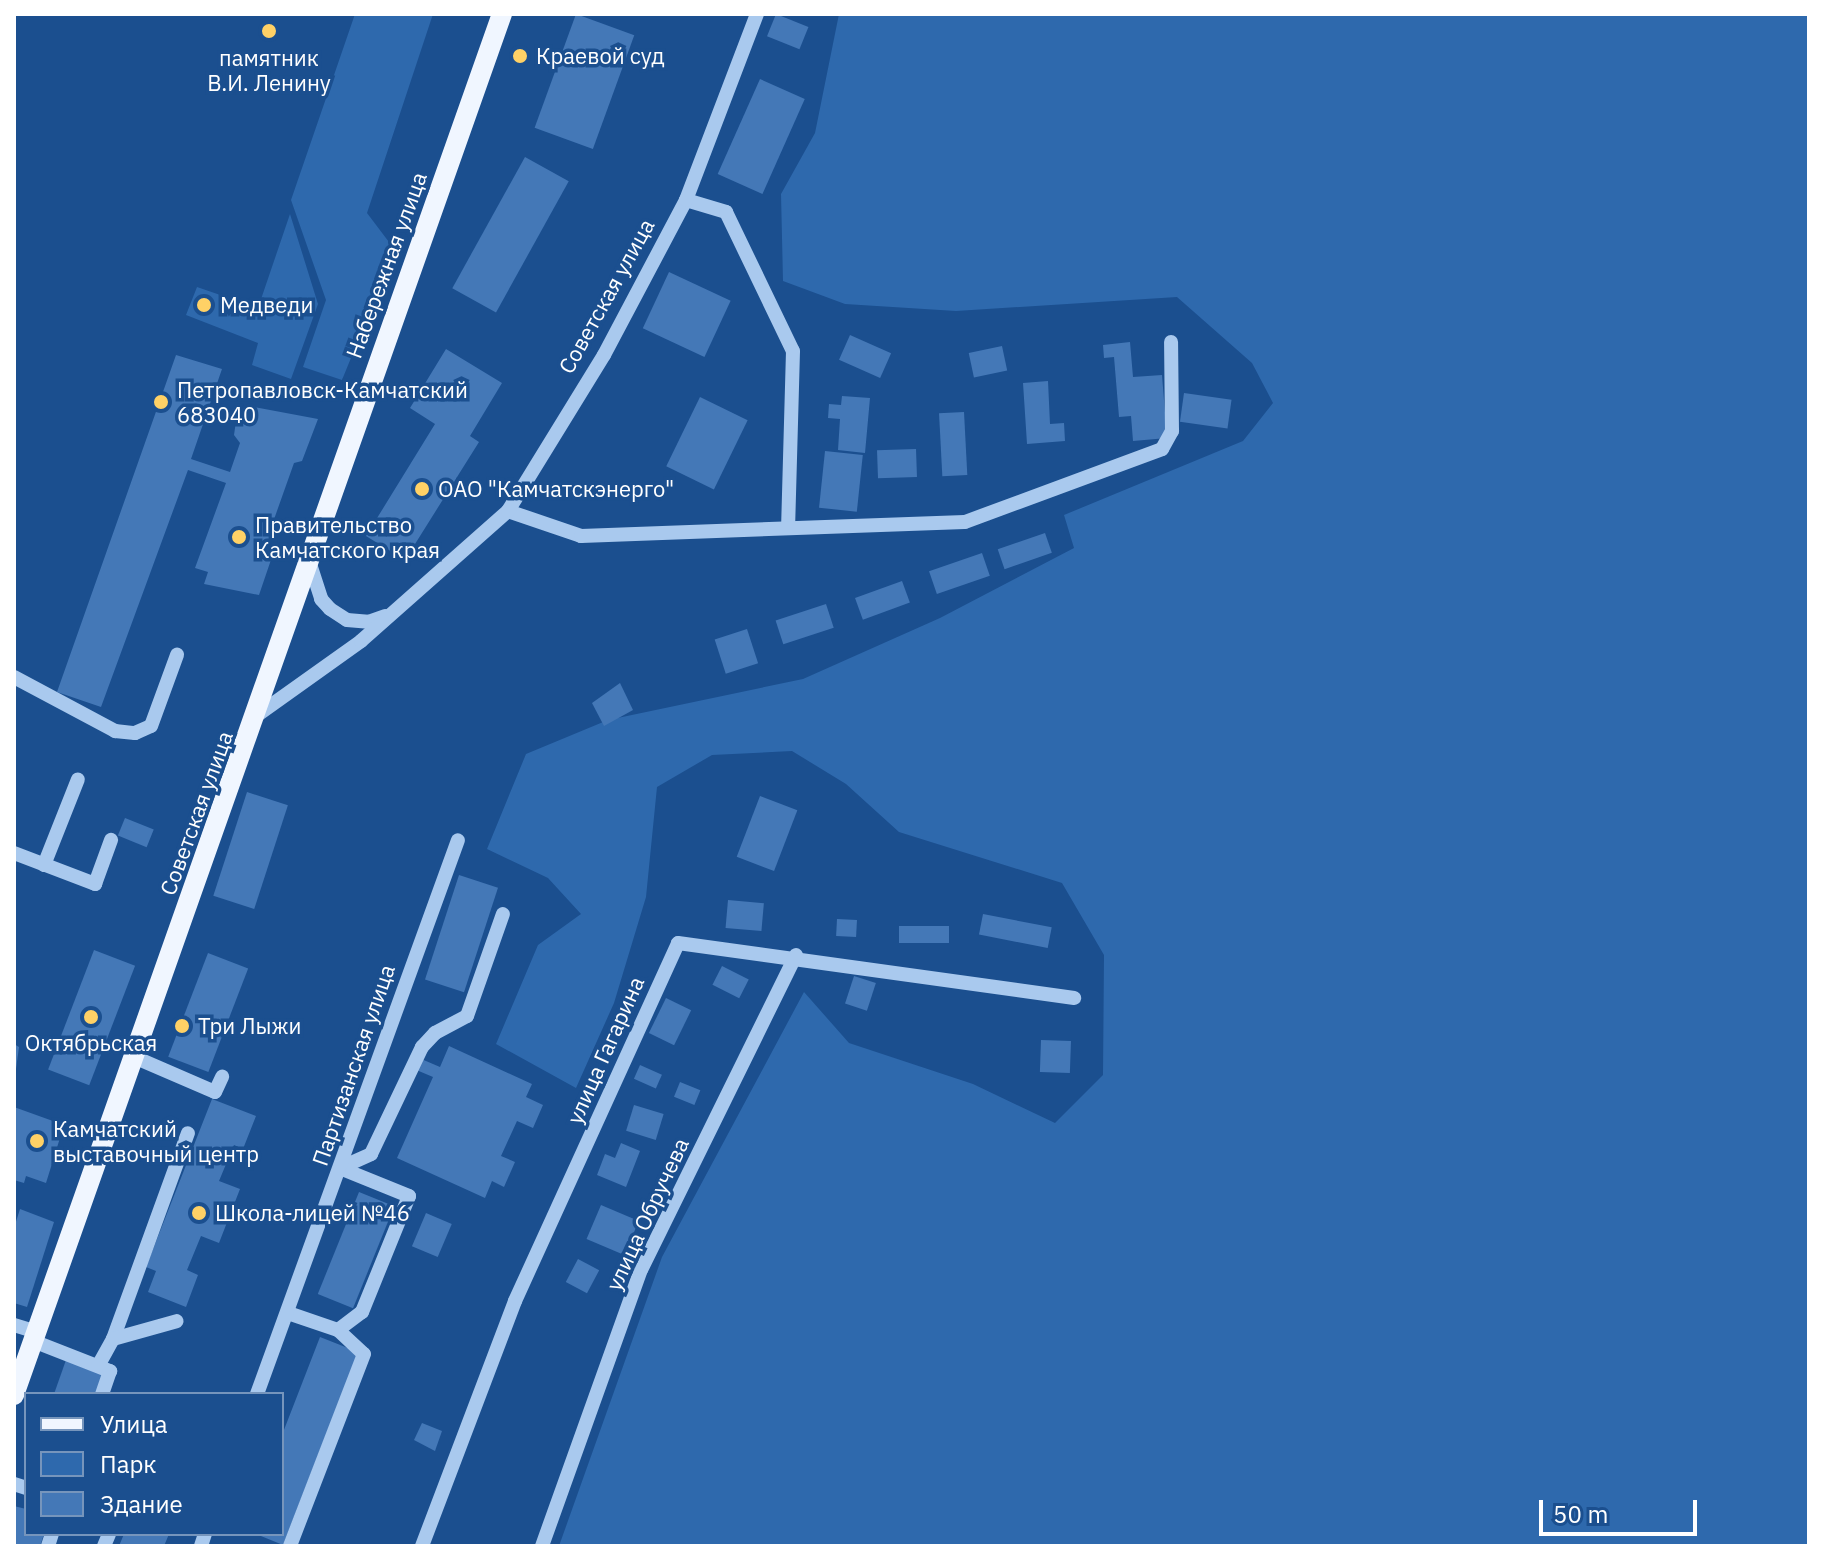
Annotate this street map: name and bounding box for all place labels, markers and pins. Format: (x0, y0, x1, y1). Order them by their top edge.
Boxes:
marker: памятник В.И. Ленину (260, 22, 278, 40)
place label: Краевой суд (536, 43, 665, 69)
place label: памятник В.И. Ленину (207, 44, 331, 96)
marker: Краевой суд (511, 47, 529, 65)
place label: Медведи (220, 292, 313, 318)
marker: Медведи (195, 296, 213, 314)
place label: Петропавловск-Камчатский 683040 (177, 376, 468, 428)
marker: Петропавловск-Камчатский 683040 (152, 393, 170, 411)
place label: ОАО "Камчатскэнерго" (438, 476, 674, 502)
marker: ОАО "Камчатскэнерго" (413, 480, 431, 498)
place label: Правительство Камчатского края (255, 511, 440, 562)
marker: Правительство Камчатского края (230, 528, 248, 546)
marker: Октябрьская (82, 1008, 100, 1026)
place label: Три Лыжи (198, 1013, 301, 1039)
marker: Три Лыжи (173, 1017, 191, 1035)
place label: Октябрьская (25, 1030, 157, 1056)
place label: Камчатский выставочный центр (53, 1115, 259, 1166)
marker: Камчатский выставочный центр (28, 1132, 46, 1150)
place label: Школа-лицей №46 (215, 1200, 410, 1226)
marker: Школа-лицей №46 (190, 1204, 208, 1222)

